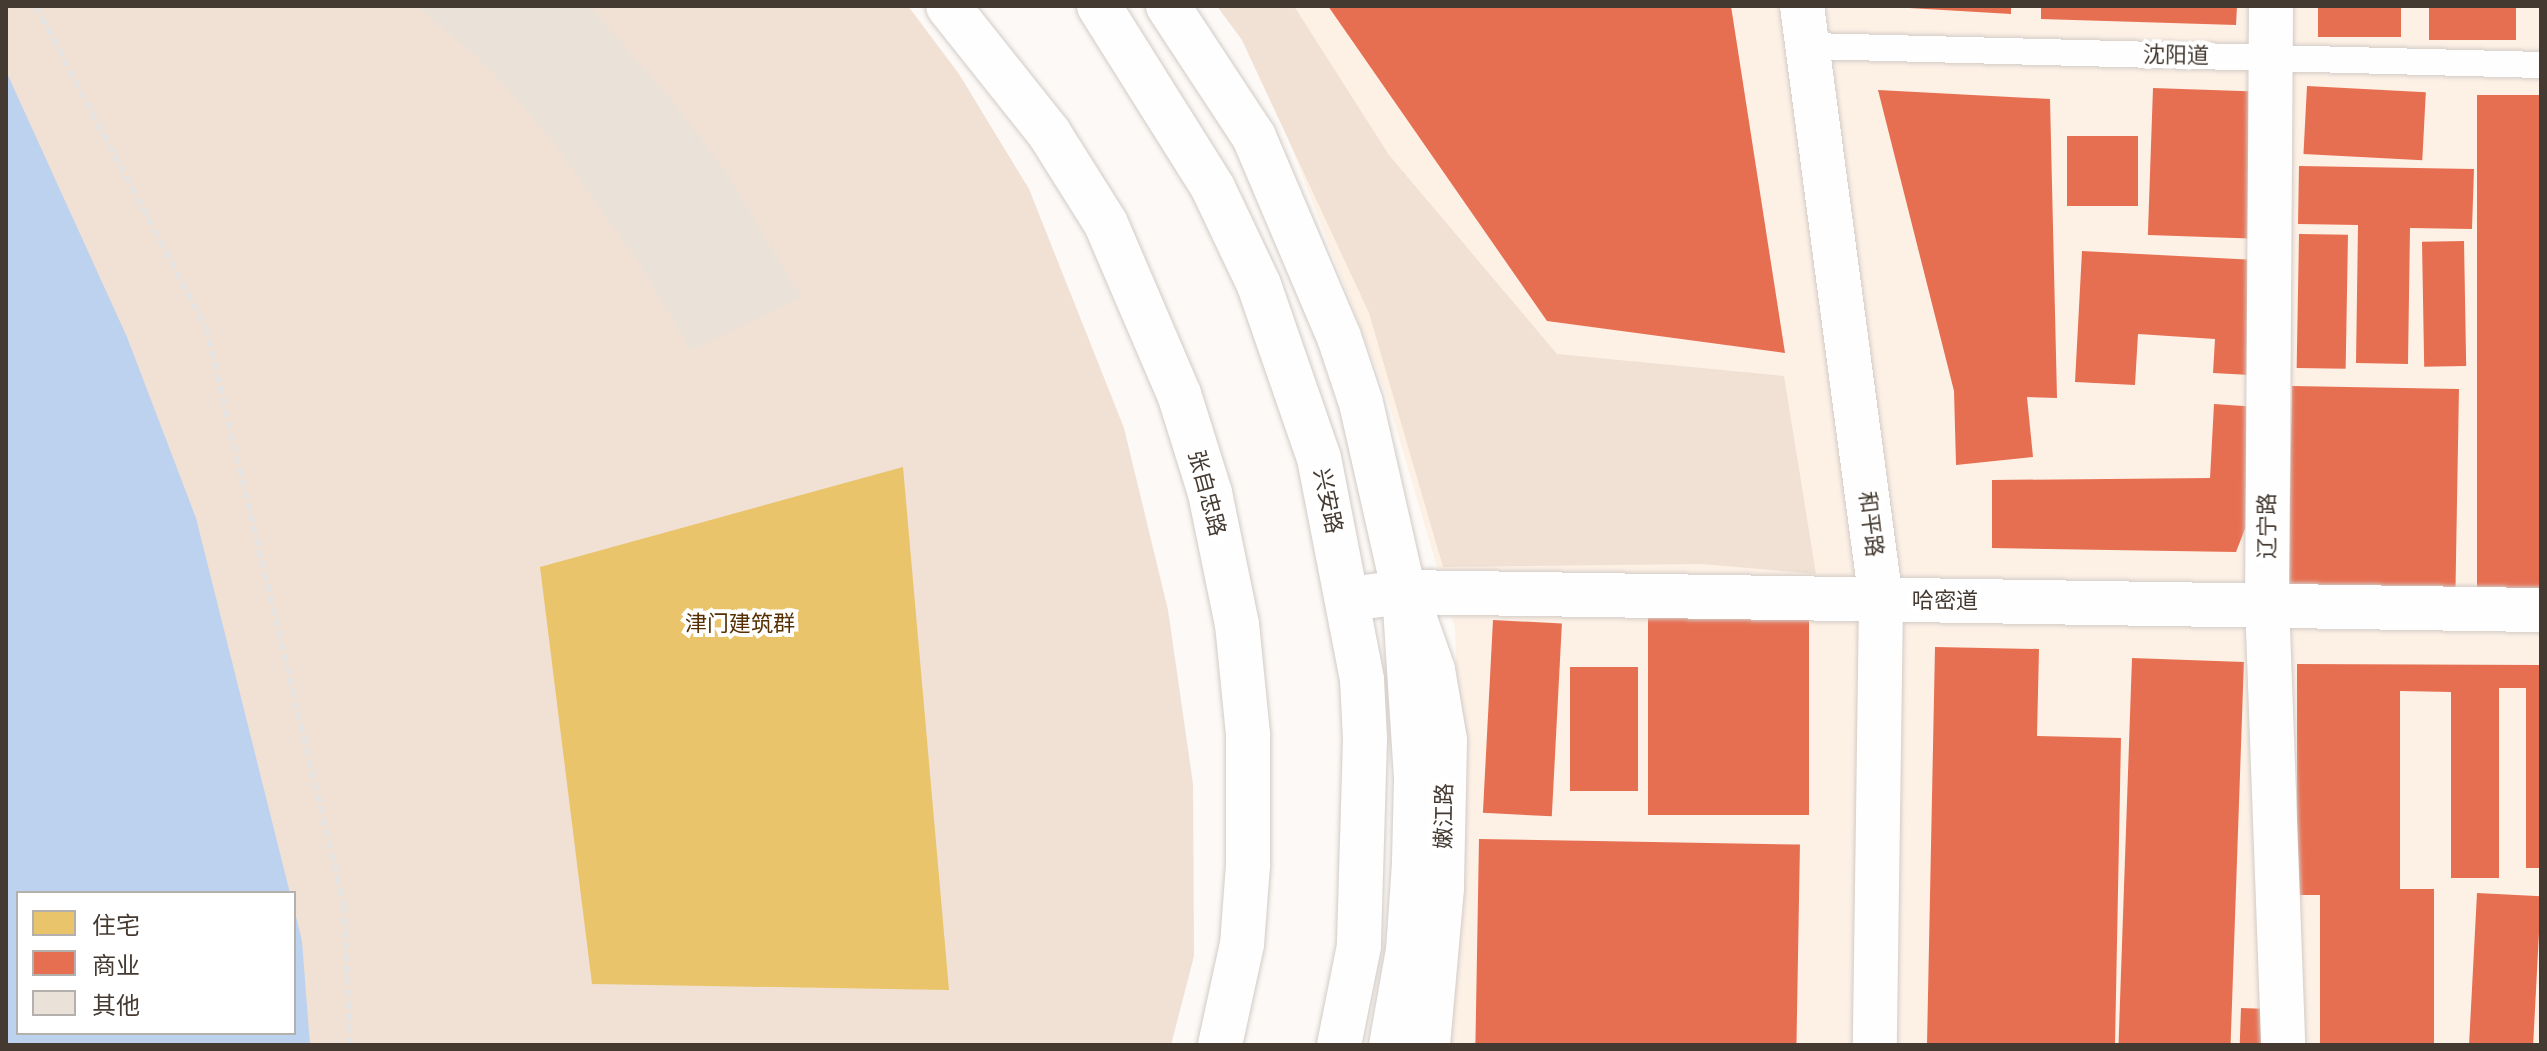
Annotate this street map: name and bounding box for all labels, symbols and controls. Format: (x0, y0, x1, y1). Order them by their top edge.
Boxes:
street label: 沈阳道 (2143, 41, 2209, 69)
street label: 张自忠路 (1183, 447, 1231, 539)
street label: 兴安路 (1308, 466, 1348, 536)
street label: 和平路 (1854, 490, 1888, 558)
street label: 辽宁路 (2254, 493, 2280, 559)
street label: 哈密道 (1912, 588, 1978, 614)
park label: 津门建筑群 (685, 611, 795, 637)
street label: 嫩江路 (1430, 783, 1458, 849)
legend (16, 891, 296, 1035)
text: 住宅 (92, 908, 140, 941)
text: 商业 (92, 948, 140, 981)
text: 其他 (92, 988, 140, 1021)

